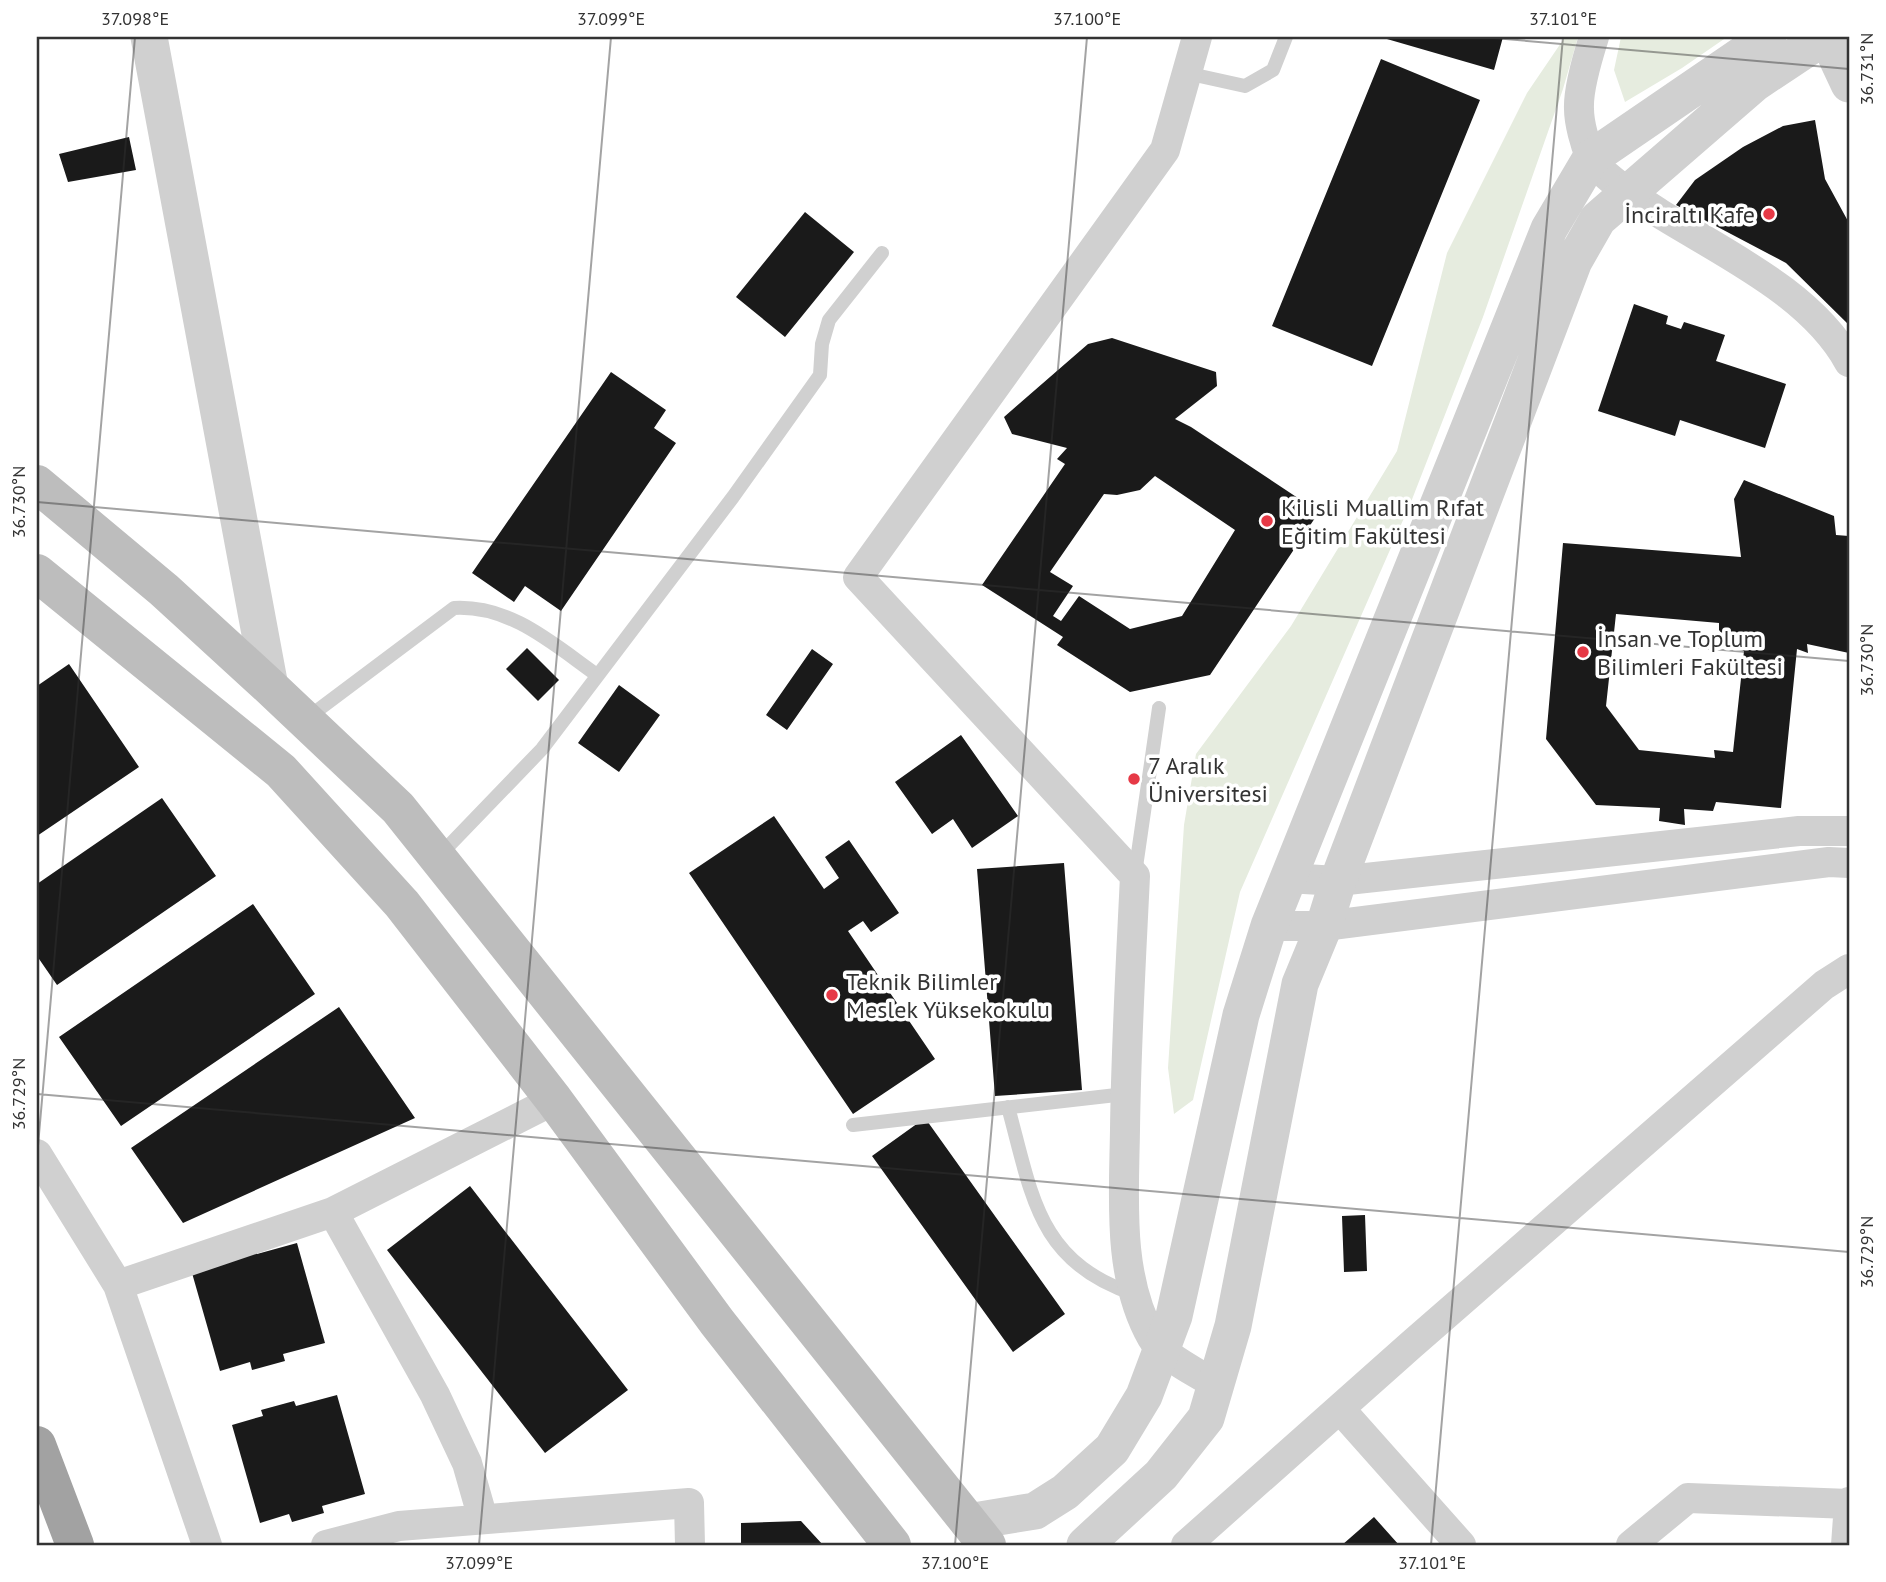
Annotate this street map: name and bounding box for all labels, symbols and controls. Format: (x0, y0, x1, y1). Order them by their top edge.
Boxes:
text: 37.098°E (101, 7, 169, 30)
text: 37.099°E (577, 7, 645, 30)
text: 37.100°E (1053, 7, 1121, 30)
text: 37.101°E (1529, 7, 1597, 30)
text: 36.731°N (1855, 33, 1878, 105)
place label: İnciraltı Kafe (1624, 199, 1755, 230)
marker: İnciraltı Kafe (1761, 206, 1777, 222)
text: 36.730°N (7, 466, 30, 538)
place label: Kilisli Muallim Rıfat Eğitim Fakültesi (1281, 492, 1484, 551)
marker: Kilisli Muallim Rıfat Eğitim Fakültesi (1259, 513, 1275, 529)
place label: İnsan ve Toplum Bilimleri Fakültesi (1597, 623, 1783, 682)
text: 36.730°N (1855, 624, 1878, 696)
marker: İnsan ve Toplum Bilimleri Fakültesi (1575, 644, 1591, 660)
place label: 7 Aralık Üniversitesi (1148, 750, 1268, 809)
marker: 7 Aralık Üniversitesi (1126, 771, 1142, 787)
place label: Teknik Bilimler Meslek Yüksekokulu (846, 966, 1050, 1025)
marker: Teknik Bilimler Meslek Yüksekokulu (824, 987, 840, 1003)
text: 36.729°N (7, 1058, 30, 1130)
text: 36.729°N (1855, 1216, 1878, 1288)
text: 37.099°E (445, 1551, 513, 1574)
text: 37.100°E (921, 1551, 989, 1574)
text: 37.101°E (1398, 1551, 1466, 1574)

